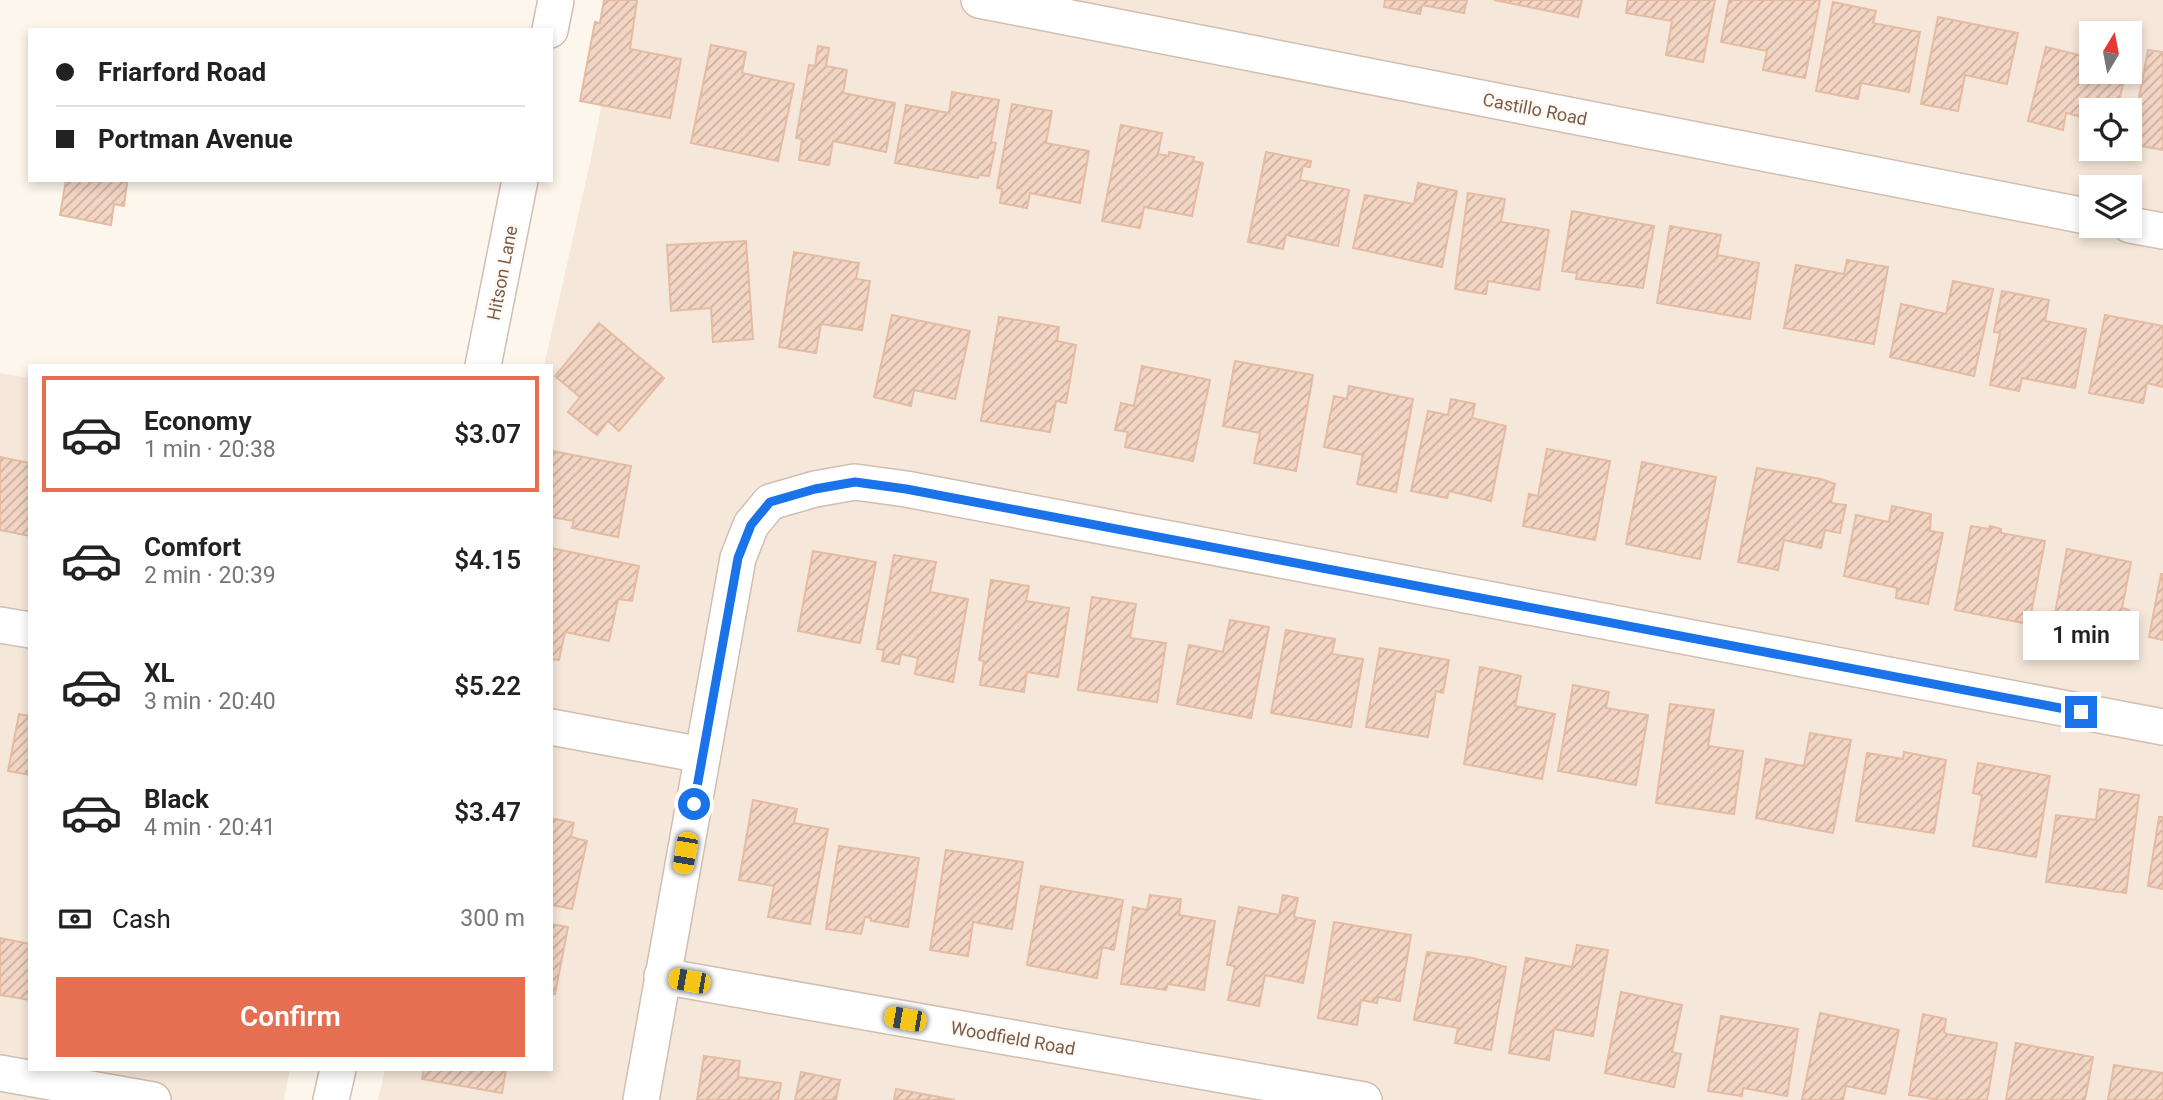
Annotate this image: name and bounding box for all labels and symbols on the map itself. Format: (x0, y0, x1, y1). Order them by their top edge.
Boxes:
north arrow (2079, 21, 2142, 84)
street label: Castillo Road (1481, 89, 1589, 129)
street label: Hitson Lane (483, 224, 521, 322)
callout: 1 min (2023, 610, 2139, 660)
route end (2065, 696, 2097, 728)
route start (678, 788, 710, 820)
car (672, 830, 699, 876)
car (667, 967, 712, 995)
car (883, 1005, 928, 1033)
street label: Woodfield Road (949, 1017, 1077, 1059)

